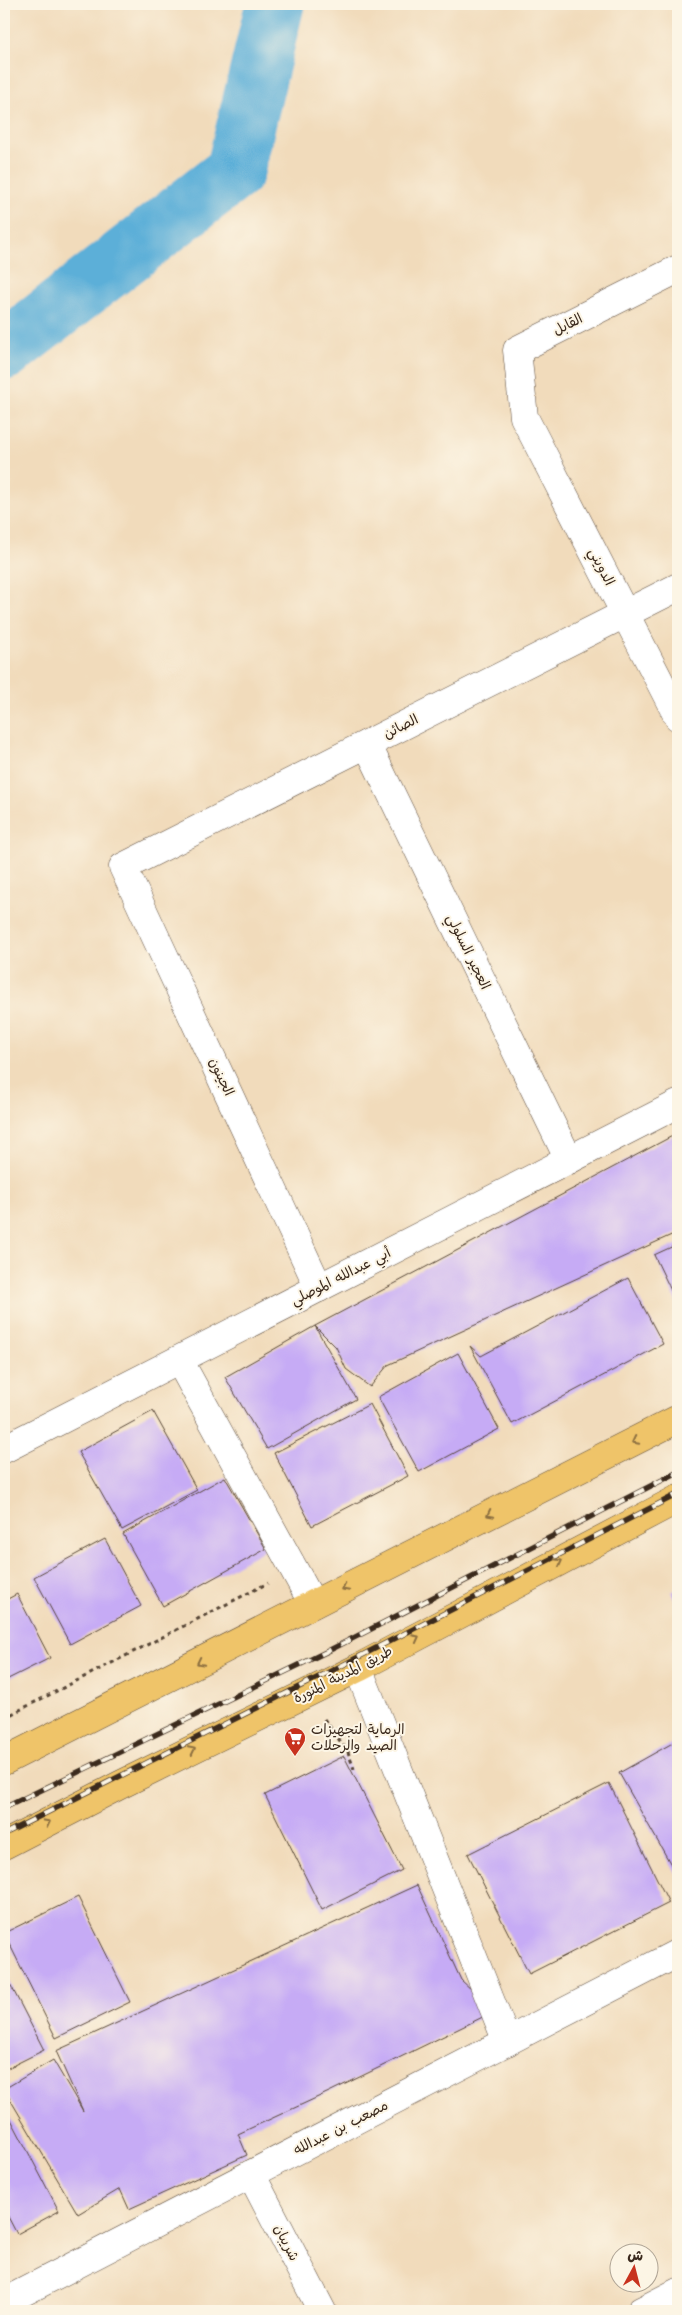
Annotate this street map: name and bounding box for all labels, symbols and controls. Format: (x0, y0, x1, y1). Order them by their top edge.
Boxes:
street label: القابل (549, 308, 587, 342)
street label: الدويني (581, 544, 620, 590)
street label: الصائن (379, 709, 423, 745)
street label: العجير السلولي (439, 910, 496, 994)
street label: الجينون (203, 1054, 239, 1100)
street label: أبي عبدالله الموصلي (287, 1242, 396, 1313)
one-way arrow (631, 1435, 640, 1445)
one-way arrow (486, 1508, 495, 1519)
one-way arrow (554, 1558, 563, 1568)
one-way arrow (341, 1582, 350, 1592)
one-way arrow (410, 1634, 419, 1644)
street label: طريق المدينة المنورة (289, 1640, 397, 1710)
one-way arrow (196, 1655, 205, 1666)
place label: الرماية لتجهيزات الصيد والرحلات (311, 1719, 405, 1757)
supermarket icon: الرماية لتجهيزات الصيد والرحلات (283, 1726, 307, 1757)
one-way arrow (187, 1745, 196, 1756)
one-way arrow (42, 1819, 51, 1829)
street label: مصعب بن عبدالله (290, 2095, 392, 2161)
street label: شريبان (267, 2221, 305, 2265)
north arrow (610, 2242, 660, 2292)
text: ش (626, 2244, 644, 2268)

